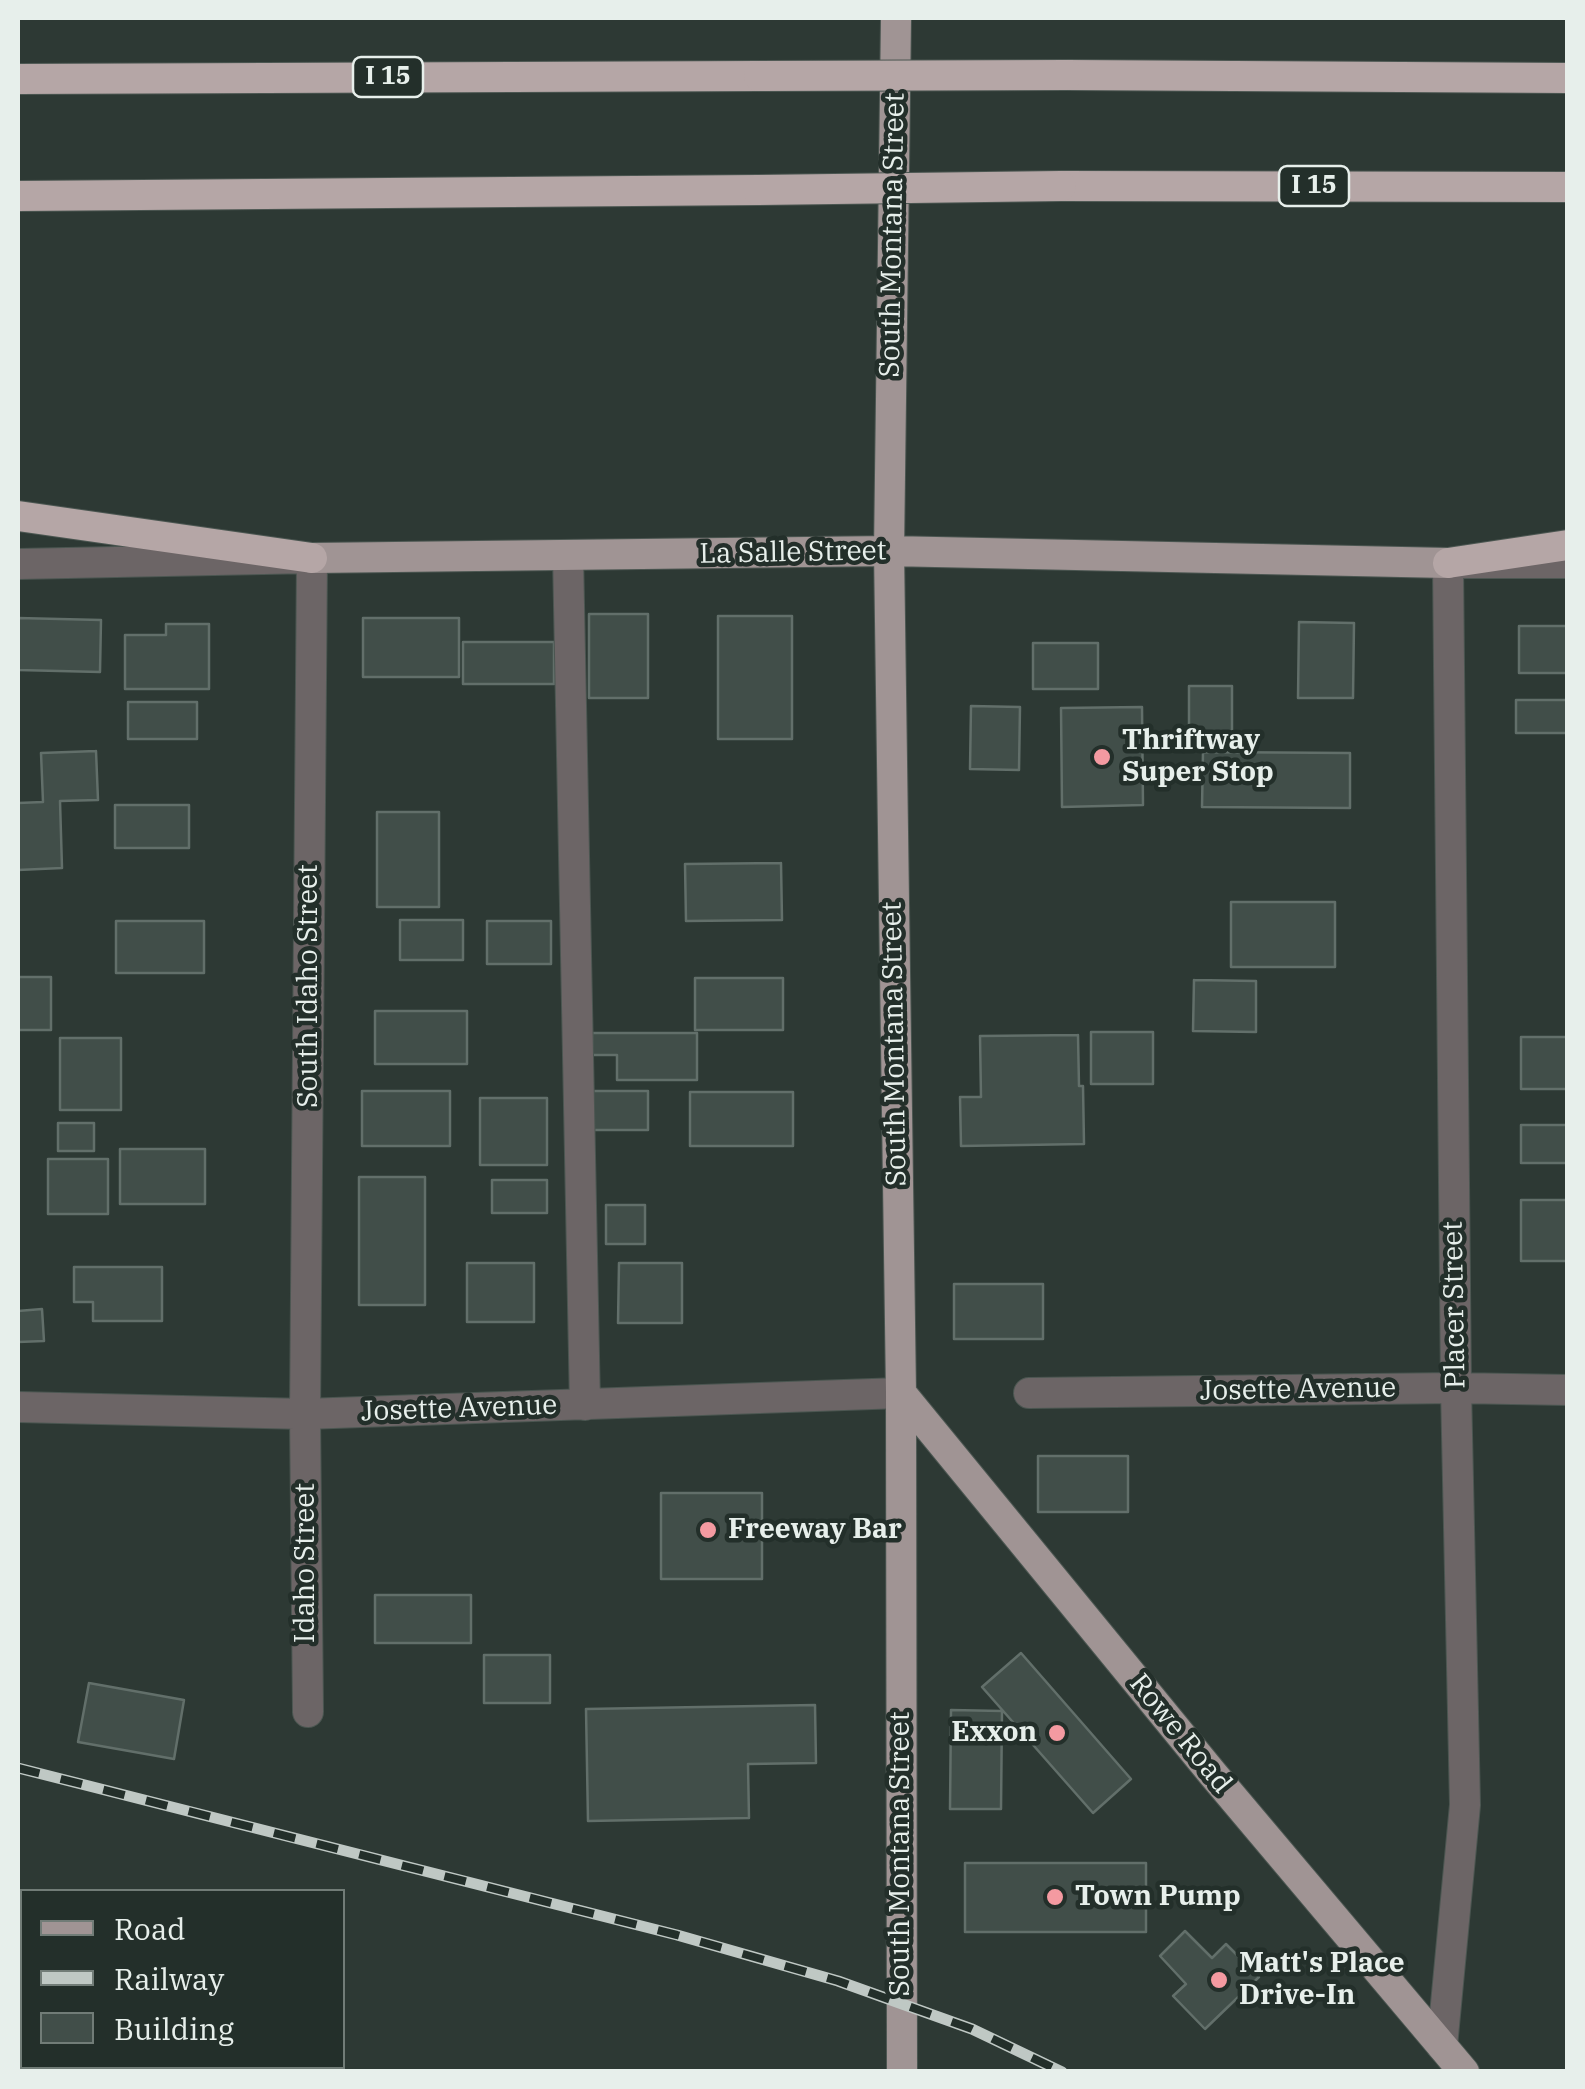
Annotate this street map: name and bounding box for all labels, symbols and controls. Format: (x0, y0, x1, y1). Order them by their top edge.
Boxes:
road number: I 15 (353, 57, 423, 97)
street label: South Montana Street (874, 92, 912, 378)
road number: I 15 (1279, 166, 1349, 206)
street label: La Salle Street (699, 535, 887, 571)
place label: Thriftway Super Stop (1122, 724, 1274, 790)
marker: Thriftway Super Stop (1091, 746, 1113, 768)
street label: South Idaho Street (292, 864, 326, 1108)
street label: South Montana Street (876, 901, 914, 1187)
street label: Placer Street (1437, 1221, 1473, 1389)
street label: Josette Avenue (1200, 1371, 1396, 1409)
street label: Josette Avenue (360, 1389, 558, 1429)
street label: Idaho Street (289, 1483, 323, 1643)
place label: Freeway Bar (728, 1513, 902, 1547)
marker: Freeway Bar (697, 1519, 719, 1541)
street label: Rowe Road (1122, 1668, 1238, 1800)
street label: South Montana Street (884, 1711, 918, 1997)
place label: Exxon (951, 1716, 1037, 1750)
marker: Exxon (1046, 1722, 1068, 1744)
place label: Town Pump (1075, 1880, 1241, 1914)
marker: Town Pump (1044, 1886, 1066, 1908)
legend (20, 1889, 345, 2069)
text: Road (114, 1909, 186, 1948)
place label: Matt's Place Drive-In (1239, 1947, 1405, 2013)
text: Railway (114, 1959, 224, 1998)
marker: Matt's Place Drive-In (1208, 1969, 1230, 1991)
text: Building (114, 2009, 234, 2048)

